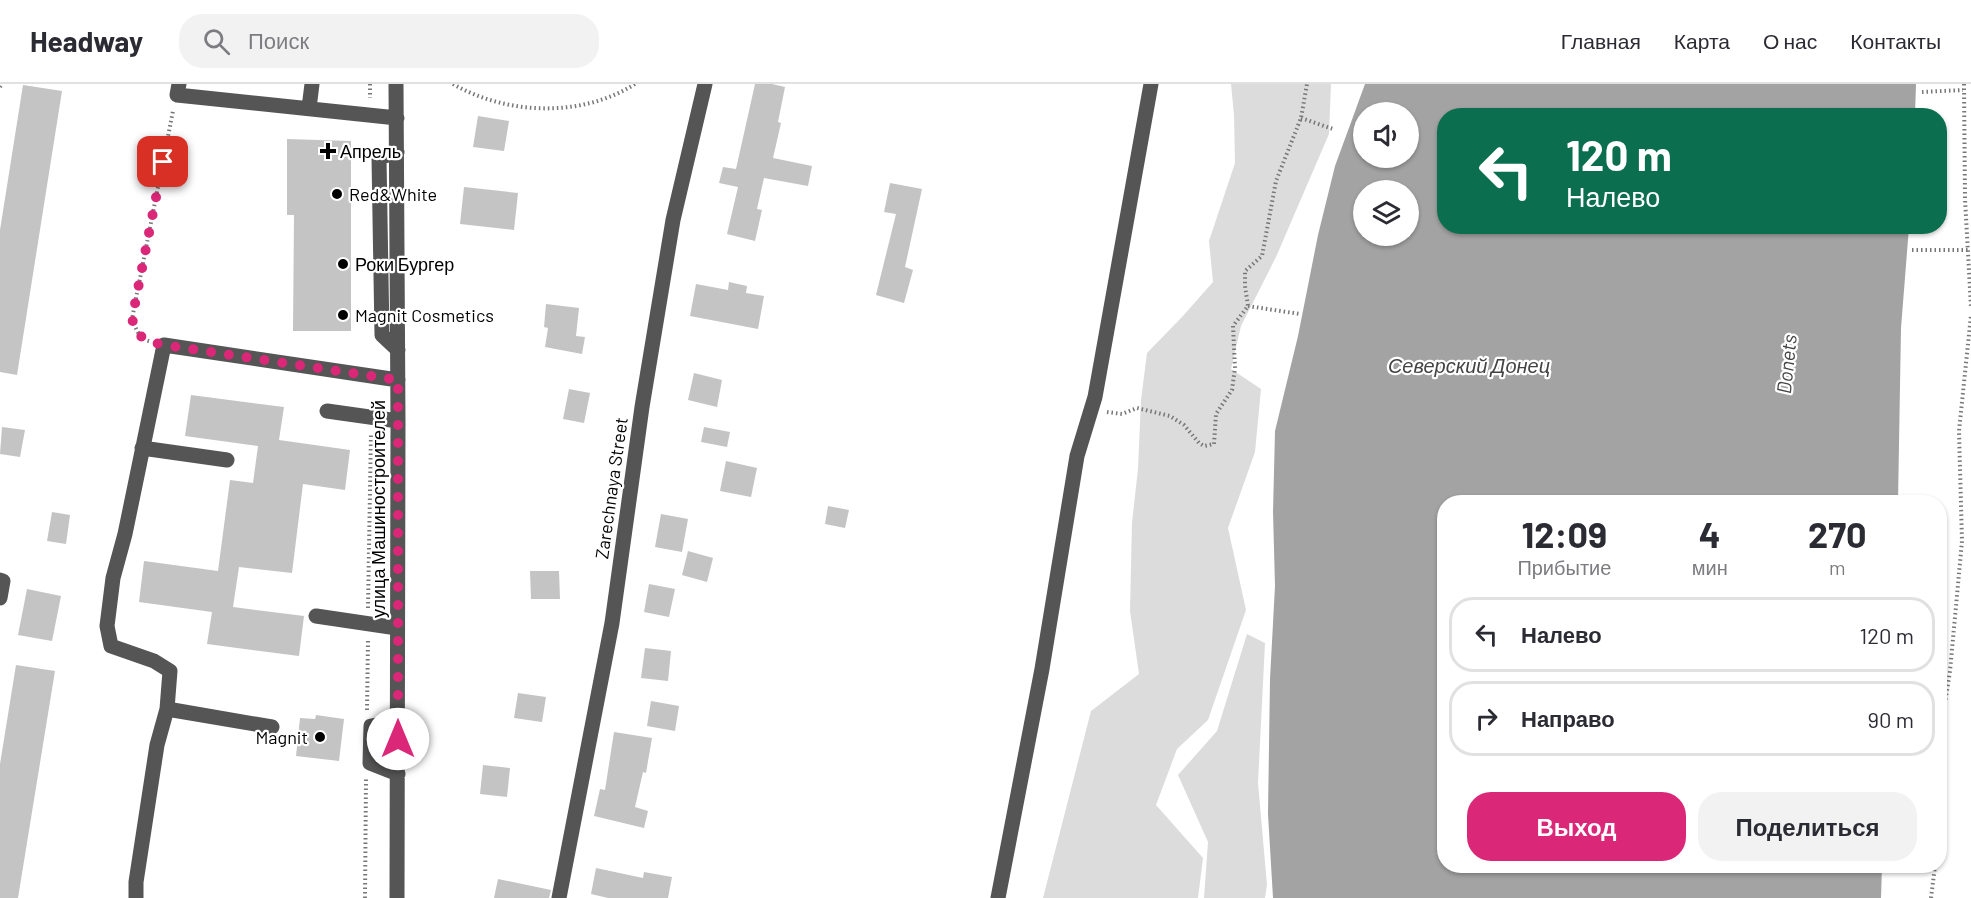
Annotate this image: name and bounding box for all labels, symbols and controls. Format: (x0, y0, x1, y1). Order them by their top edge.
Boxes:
search box (179, 14, 599, 68)
text: Headway (30, 24, 143, 58)
icon: search (200, 25, 233, 58)
text: Поиск (248, 27, 309, 53)
text: Главная (1561, 28, 1641, 53)
text: Карта (1674, 28, 1730, 53)
text: О нас (1763, 28, 1817, 53)
text: Контакты (1850, 28, 1941, 53)
map controls (1353, 102, 1419, 246)
button: sound (1353, 102, 1419, 168)
text: 120 m (1566, 129, 1672, 179)
icon: left (1467, 132, 1545, 210)
pin (137, 136, 188, 187)
place label: Апрель (340, 140, 401, 162)
marker: Апрель (321, 144, 335, 158)
icon: arrive (146, 145, 179, 178)
button: layers (1353, 180, 1419, 246)
text: Налево (1566, 180, 1660, 212)
place label: Red&White (349, 183, 437, 205)
marker: Red&White (330, 187, 344, 201)
place label: Роки Бургер (355, 253, 454, 275)
marker: Роки Бургер (336, 257, 350, 271)
place label: Magnit Cosmetics (355, 304, 494, 326)
marker: Magnit Cosmetics (336, 308, 350, 322)
water label: Donets (1771, 333, 1801, 395)
water label: Северский Донец (1388, 353, 1550, 377)
street label: улица Машиностроителей (367, 400, 389, 618)
street label: Zarechnaya Street (590, 416, 632, 560)
text: 12:09 (1522, 512, 1607, 555)
text: 4 (1699, 512, 1721, 555)
text: 270 (1808, 512, 1867, 555)
text: Прибытие (1517, 555, 1611, 579)
text: мин (1692, 555, 1728, 579)
text: m (1829, 555, 1846, 579)
icon: left (1470, 618, 1503, 651)
text: Налево (1521, 621, 1602, 647)
text: 120 m (1859, 622, 1914, 648)
icon: right (1470, 702, 1503, 735)
text: Направо (1521, 705, 1615, 731)
text: 90 m (1868, 706, 1914, 732)
position arrow (366, 707, 430, 771)
place label: Magnit (255, 726, 308, 748)
marker: Magnit (313, 730, 327, 744)
button: Выход (1467, 792, 1686, 861)
button: Поделиться (1698, 792, 1917, 861)

